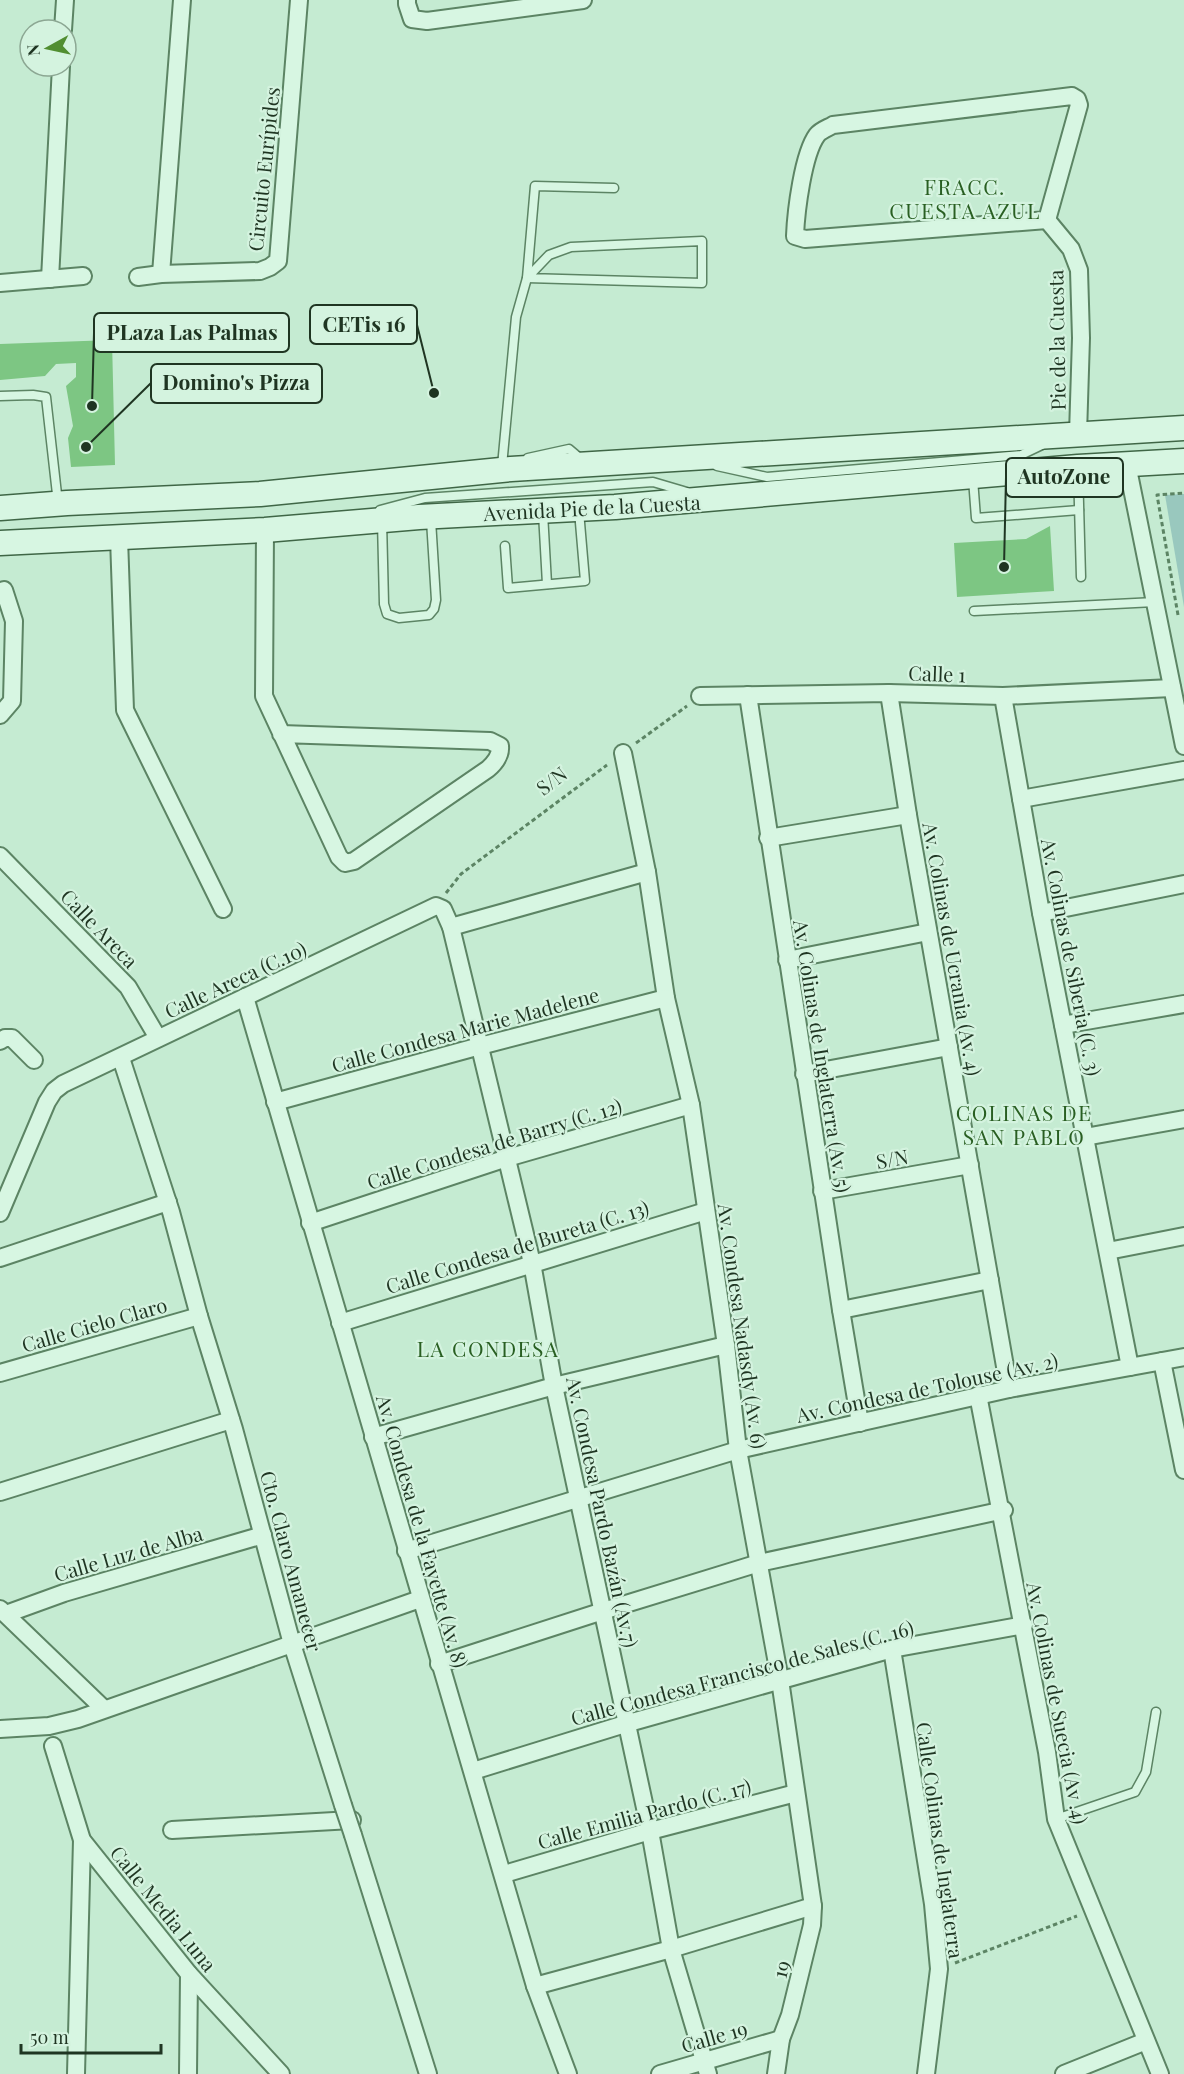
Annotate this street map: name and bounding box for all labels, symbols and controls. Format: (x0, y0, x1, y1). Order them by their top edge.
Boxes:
north arrow (18, 18, 78, 78)
text: N (21, 43, 44, 57)
street label: Circuito Eurípides (241, 86, 285, 252)
district label: FRACC. CUESTA AZUL (889, 172, 1041, 224)
street label: Pie de la Cuesta (1041, 269, 1071, 411)
callout: CETis 16 (310, 305, 417, 344)
text: CETis 16 (322, 309, 406, 337)
callout: PLaza Las Palmas (94, 313, 289, 352)
text: PLaza Las Palmas (106, 317, 278, 345)
callout: Domino's Pizza (151, 364, 322, 403)
text: Domino's Pizza (162, 367, 310, 395)
callout: AutoZone (1006, 458, 1123, 497)
text: AutoZone (1017, 461, 1110, 489)
street label: Avenida Pie de la Cuesta (482, 488, 701, 526)
street label: Calle 1 (908, 659, 966, 687)
street label: S/N (530, 759, 572, 801)
street label: Av. Colinas de Ucrania (Av. 4) (917, 819, 989, 1078)
street label: Av. Colinas de Siberia (C. 3) (1036, 835, 1108, 1078)
street label: Calle Areca (55, 883, 145, 973)
street label: Av. Colinas de Inglaterra (Av. 5) (788, 917, 858, 1194)
street label: Calle Areca (C.10) (160, 934, 310, 1024)
street label: Calle Condesa Marie Madelene (328, 980, 602, 1078)
street label: Calle Condesa de Barry (C. 12) (363, 1091, 625, 1195)
district label: COLINAS DE SAN PABLO (956, 1098, 1092, 1150)
street label: S/N (874, 1142, 910, 1174)
street label: Calle Condesa de Bureta (C. 13) (382, 1193, 652, 1299)
street label: Av. Condesa Nadasdy (Av. 6) (712, 1201, 774, 1450)
street label: Calle Cielo Claro (18, 1290, 170, 1358)
district label: LA CONDESA (417, 1334, 559, 1362)
street label: Av. Condesa de Tolouse (Av. 2) (793, 1346, 1060, 1428)
street label: Av. Condesa Pardo Bazán (Av.7) (561, 1373, 645, 1650)
street label: Av. Condesa de la Fayette (Av. 8) (371, 1390, 475, 1671)
street label: Cto. Claro Amanecer (255, 1468, 329, 1654)
street label: Calle Luz de Alba (50, 1519, 206, 1587)
street label: Av. Colinas de Suecia (Av .4) (1021, 1579, 1095, 1826)
street label: Calle Condesa Francisco de Sales (C. 16) (568, 1613, 916, 1731)
street label: Calle Colinas de Inglaterra (911, 1720, 971, 1960)
street label: Calle Emilia Pardo (C. 17) (534, 1772, 754, 1854)
street label: Calle Media Luna (105, 1839, 223, 1977)
street label: 19 (765, 1957, 795, 1981)
street label: Calle 19 (678, 2014, 750, 2058)
scale bar (21, 2017, 160, 2055)
text: 50 m (30, 2025, 69, 2049)

